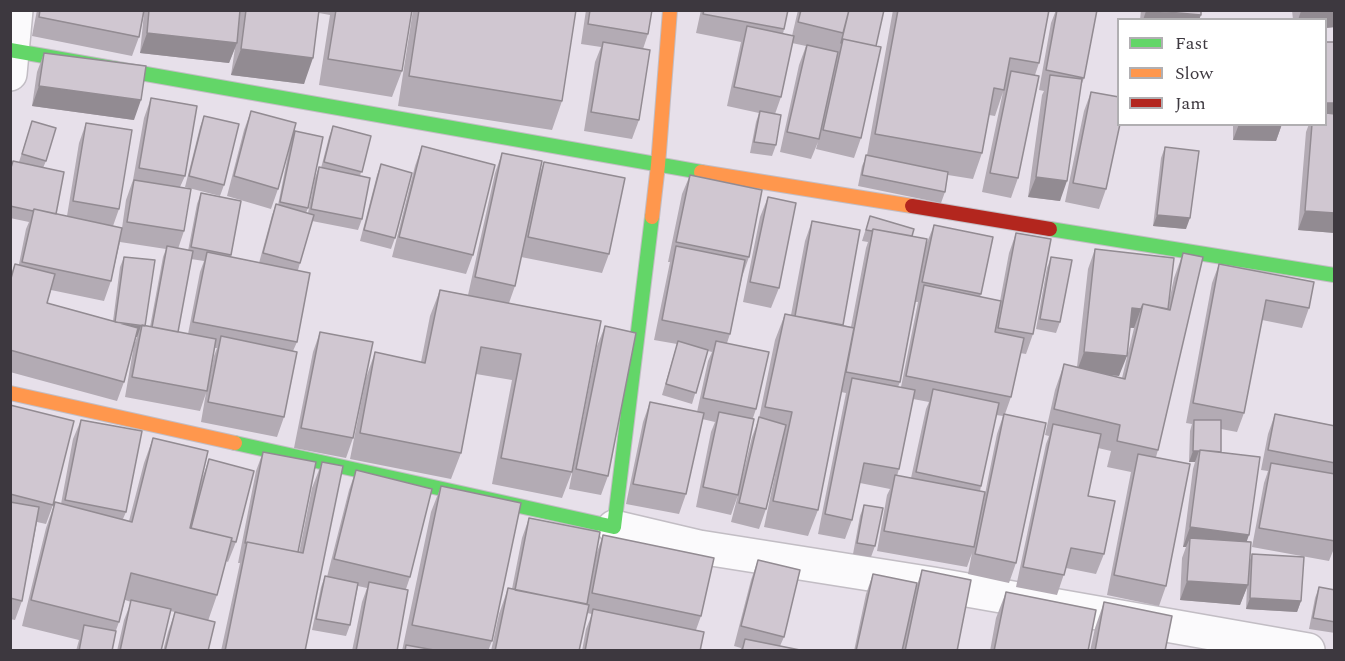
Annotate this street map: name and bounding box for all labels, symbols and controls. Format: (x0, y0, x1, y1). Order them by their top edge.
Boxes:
legend (1117, 18, 1327, 126)
text: Fast (1175, 30, 1208, 57)
text: Slow (1175, 60, 1213, 87)
text: Jam (1175, 90, 1206, 117)

